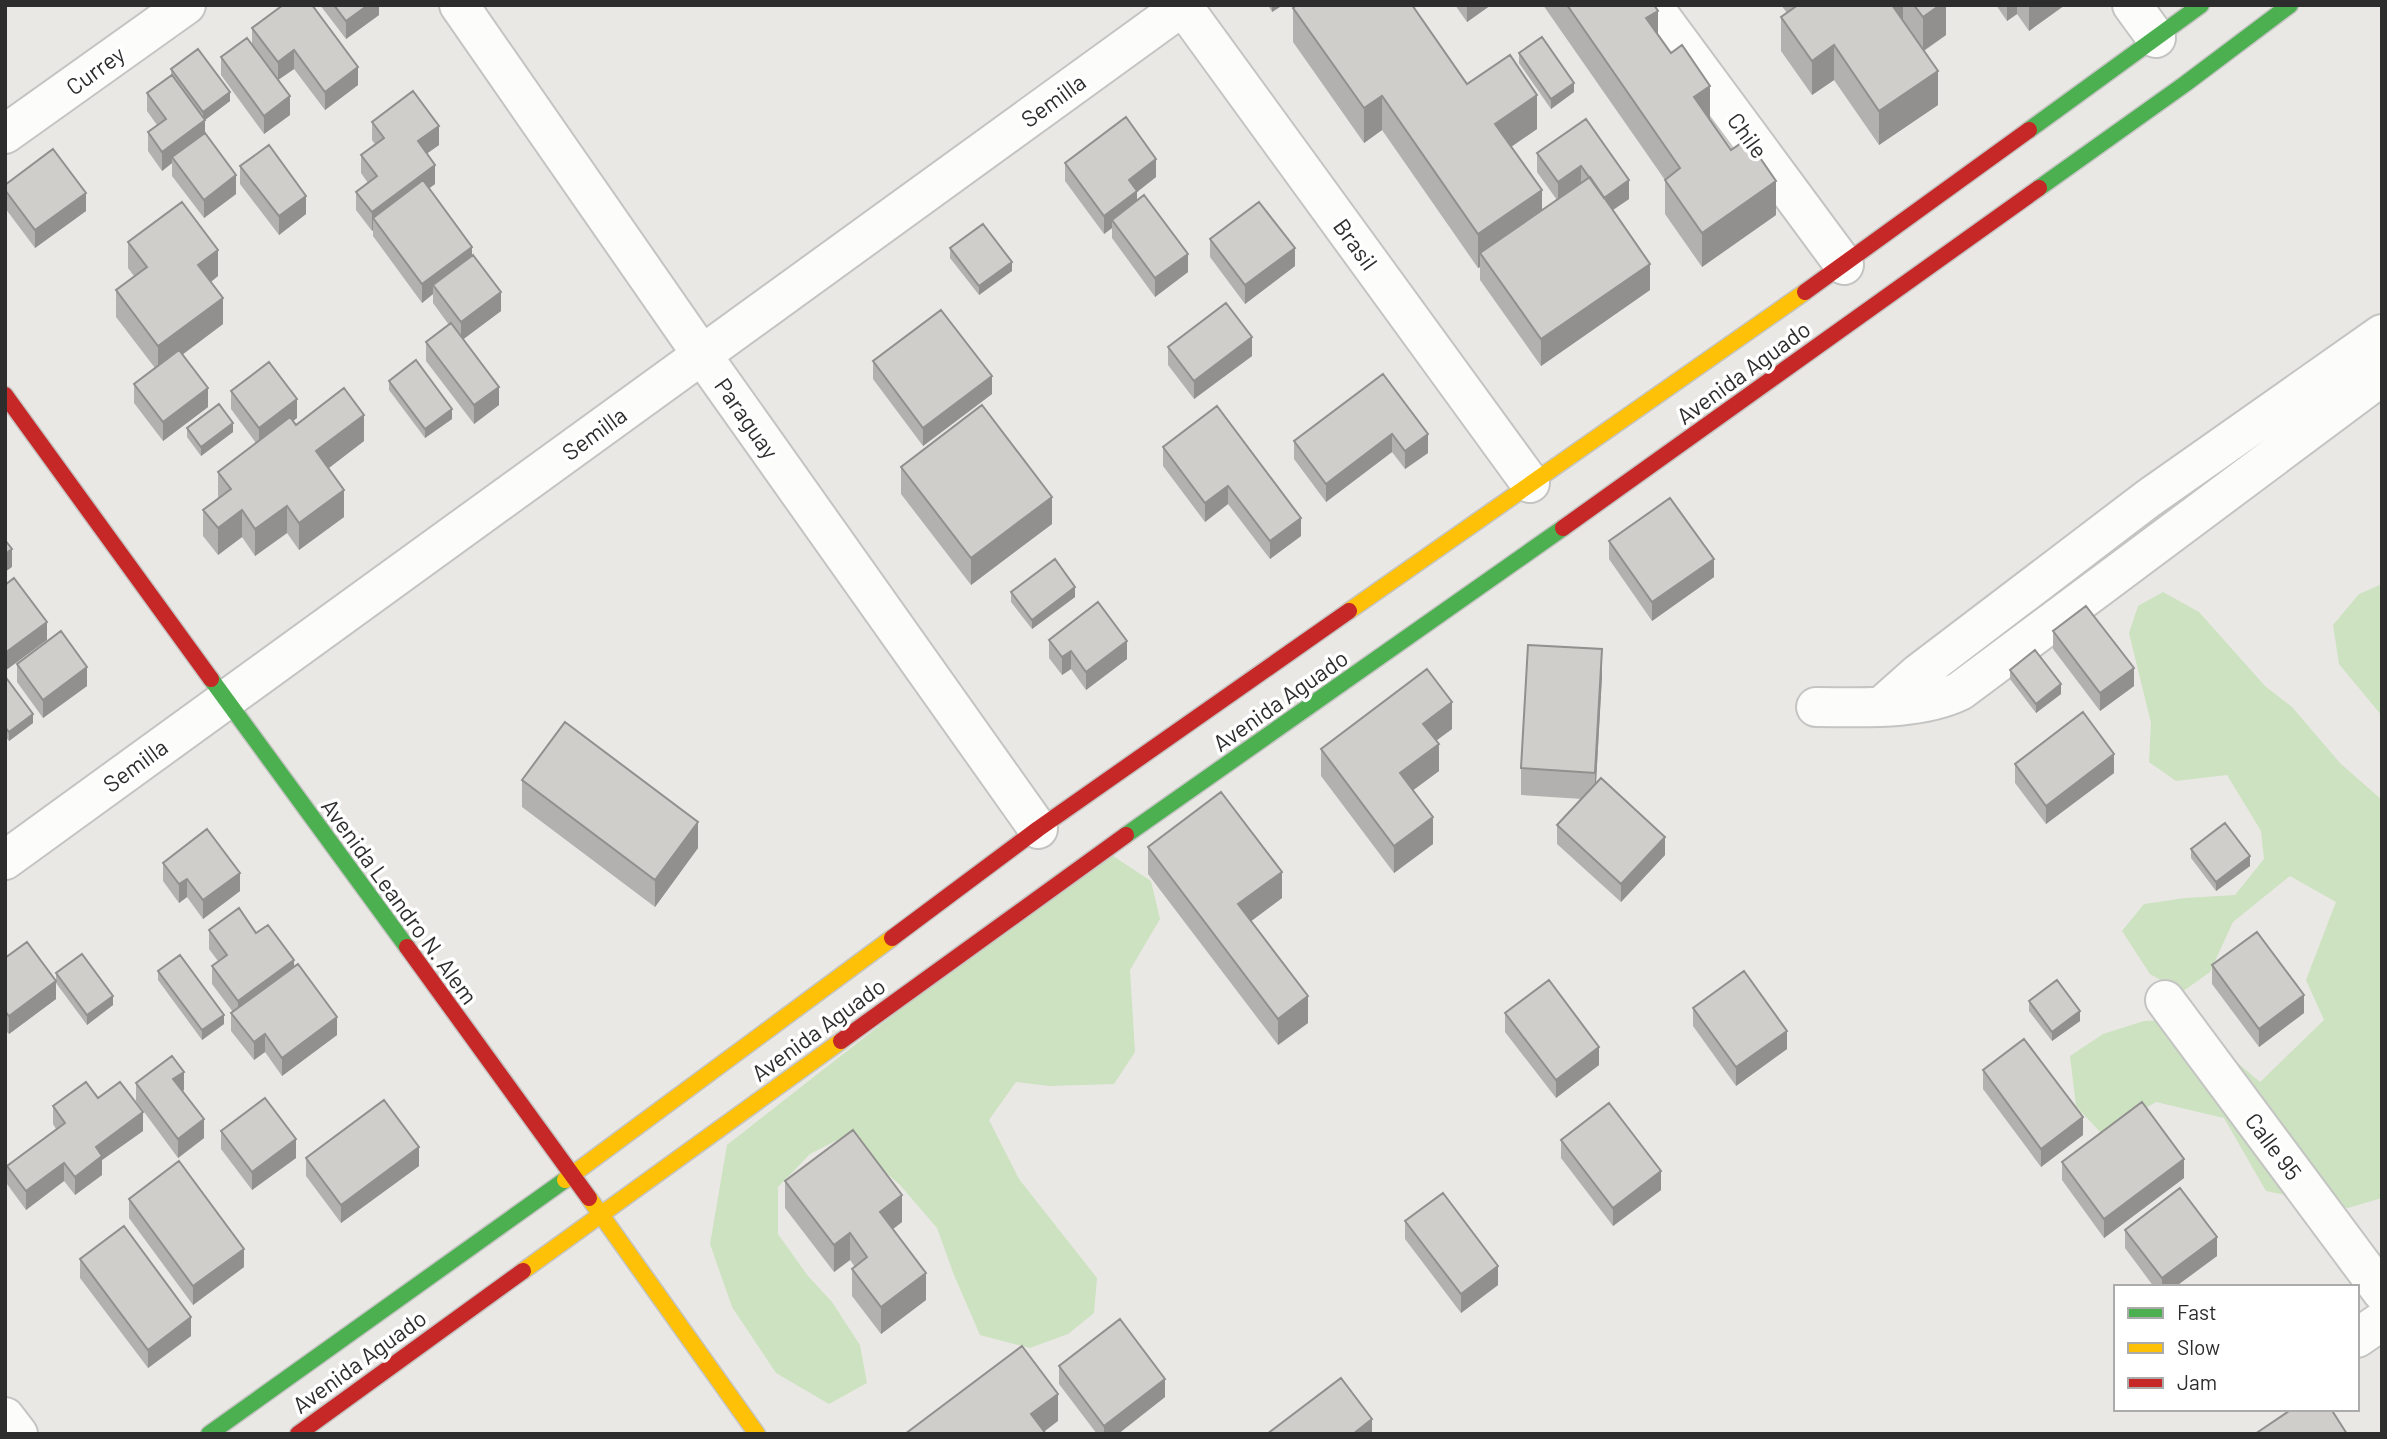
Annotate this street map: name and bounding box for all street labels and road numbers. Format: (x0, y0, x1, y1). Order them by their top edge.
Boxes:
street label: Currey (60, 39, 130, 101)
street label: Semilla (1015, 67, 1091, 133)
street label: Chile (1722, 107, 1774, 163)
street label: Brasil (1328, 213, 1384, 275)
street label: Avenida Aguado (1671, 314, 1815, 430)
street label: Paraguay (709, 372, 785, 464)
street label: Semilla (556, 400, 632, 466)
street label: Avenida Aguado (1207, 643, 1353, 757)
street label: Semilla (97, 732, 173, 798)
street label: Avenida Leandro N. Alem (316, 793, 484, 1009)
street label: Avenida Aguado (746, 971, 890, 1087)
street label: Calle 95 (2240, 1107, 2308, 1185)
street label: Avenida Aguado (287, 1303, 431, 1419)

